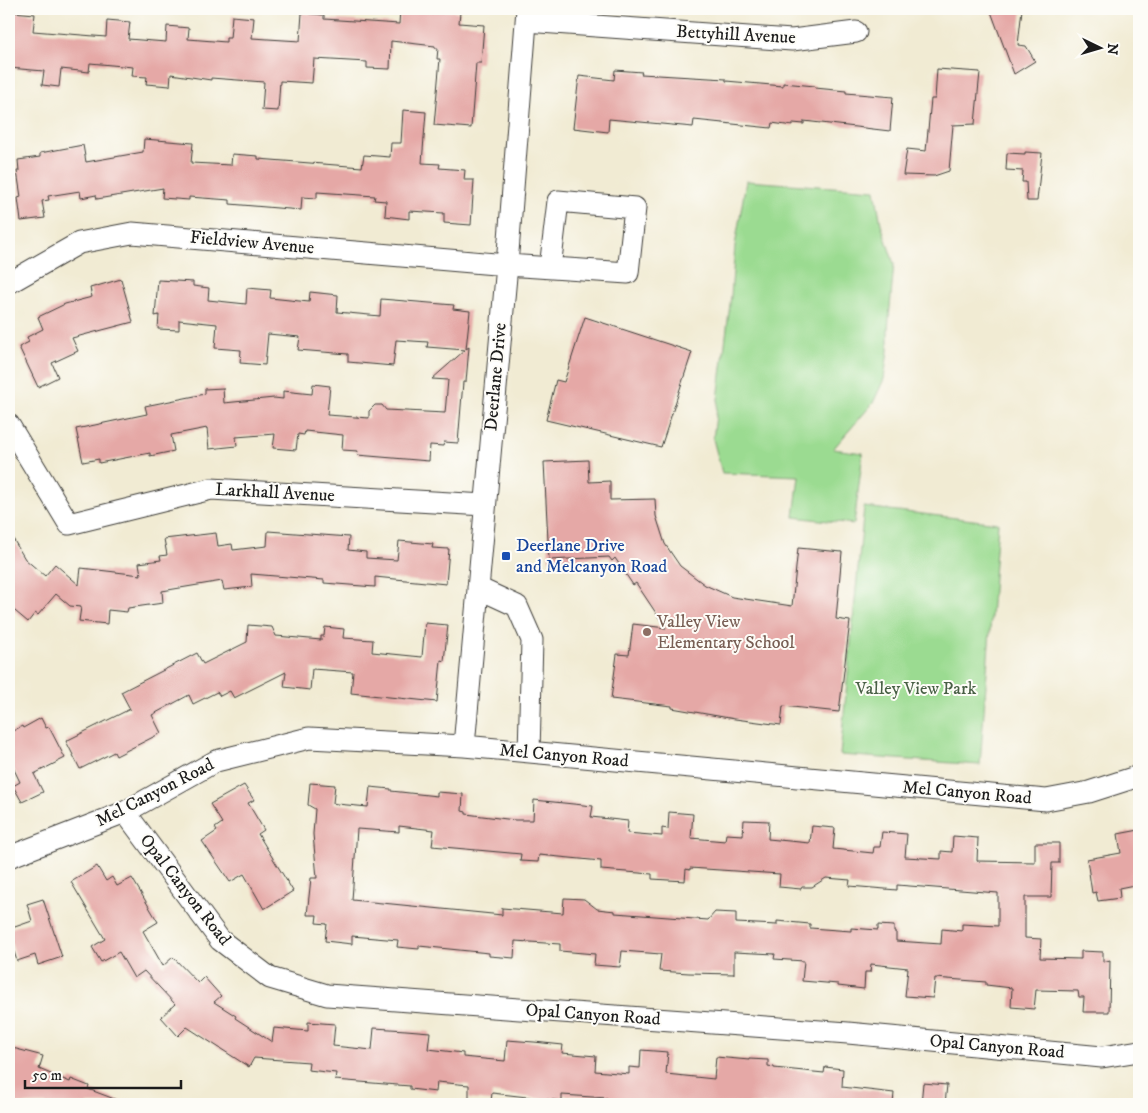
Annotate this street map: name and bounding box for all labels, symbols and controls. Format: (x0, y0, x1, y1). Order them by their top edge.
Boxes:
street label: Bettyhill Avenue (676, 21, 796, 49)
north arrow (1076, 22, 1126, 72)
text: N (1102, 43, 1121, 56)
street label: Fieldview Avenue (189, 227, 315, 259)
street label: Deerlane Drive (480, 322, 512, 432)
street label: Larkhall Avenue (215, 479, 335, 507)
place label: Deerlane Drive and Melcanyon Road (516, 535, 667, 578)
marker: Deerlane Drive and Melcanyon Road (500, 550, 512, 562)
place label: Valley View Elementary School (656, 611, 795, 654)
marker: Valley View Elementary School (641, 626, 653, 638)
park label: Valley View Park (855, 678, 976, 700)
street label: Mel Canyon Road (498, 739, 630, 773)
street label: Mel Canyon Road (92, 754, 218, 832)
street label: Mel Canyon Road (901, 776, 1033, 810)
street label: Opal Canyon Road (135, 830, 235, 950)
street label: Opal Canyon Road (525, 999, 661, 1031)
street label: Opal Canyon Road (929, 1030, 1065, 1064)
scale bar (25, 1058, 181, 1090)
text: 50 m (32, 1066, 62, 1085)

